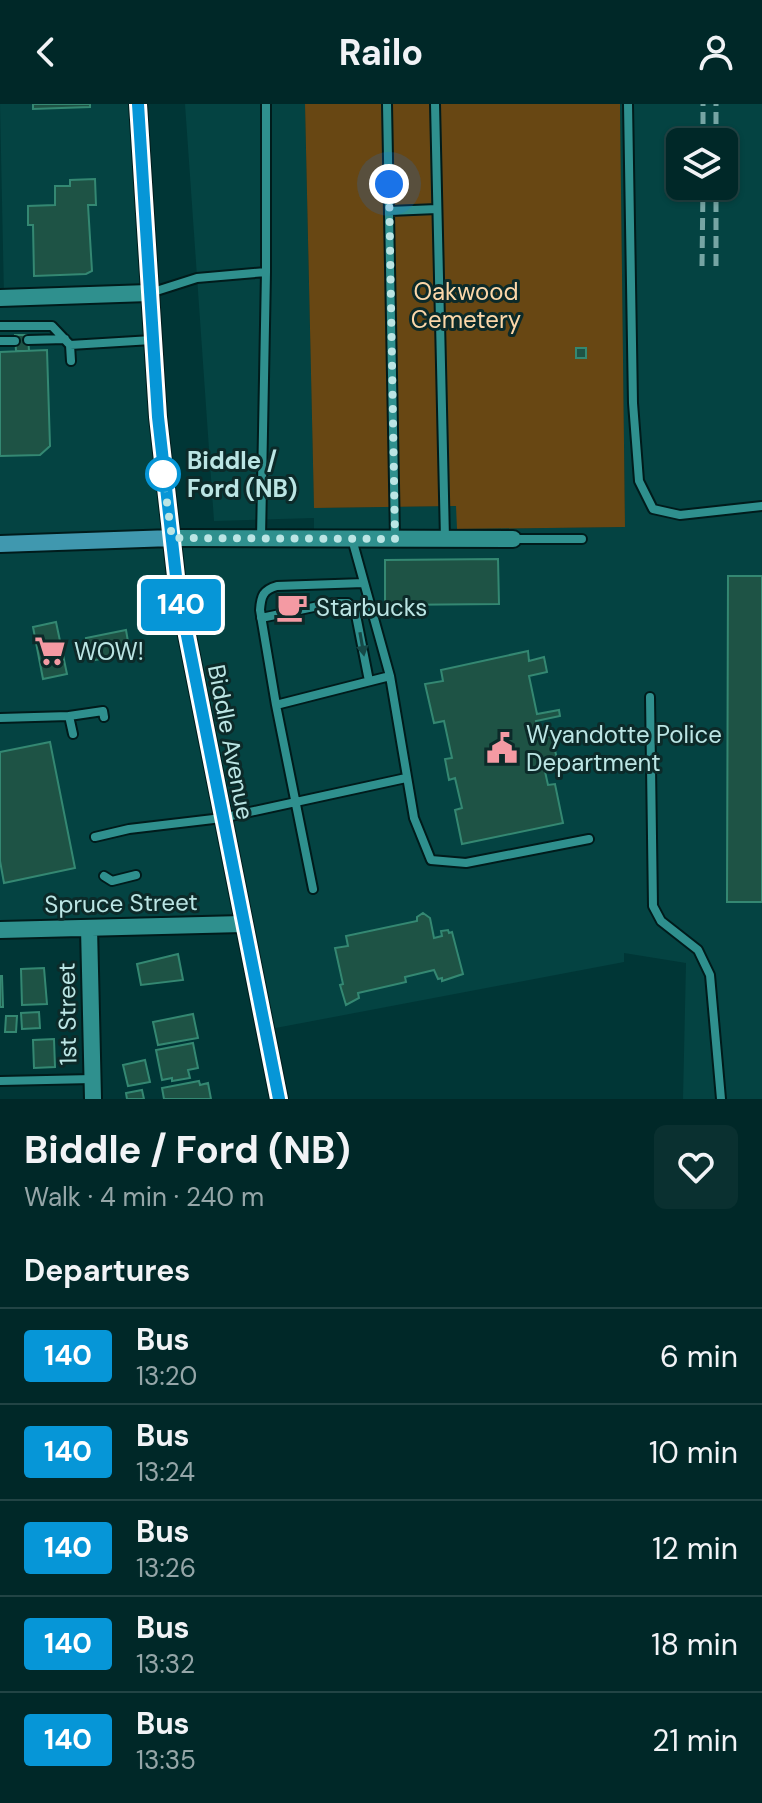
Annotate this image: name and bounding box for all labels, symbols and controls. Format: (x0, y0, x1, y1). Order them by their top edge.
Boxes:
text: Railo (339, 29, 423, 76)
icon: back (24, 30, 68, 74)
icon: person (694, 30, 738, 74)
map controls (666, 128, 738, 200)
button: layers (666, 128, 738, 200)
your location (369, 164, 409, 204)
park label: Oakwood Cemetery (411, 276, 521, 335)
place label: Biddle / Ford (NB) (187, 445, 298, 504)
marker: Biddle / Ford (NB) (146, 457, 180, 491)
line badge: 140 (135, 579, 227, 631)
text: 140 (157, 586, 205, 623)
cafe icon: Starbucks (275, 590, 309, 624)
place label: Starbucks (316, 592, 427, 623)
one-way arrow (356, 632, 368, 657)
supermarket icon: WOW! (33, 634, 67, 668)
place label: WOW! (74, 636, 144, 667)
street label: Biddle Avenue (201, 662, 261, 822)
place label: Wyandotte Police Department (526, 719, 722, 778)
public building icon: Wyandotte Police Department (485, 731, 519, 765)
street label: Spruce Street (44, 886, 198, 920)
street label: 1st Street (51, 962, 83, 1066)
text: Biddle / Ford (NB) (24, 1125, 351, 1175)
button: heart (654, 1125, 738, 1209)
text: Walk · 4 min · 240 m (24, 1180, 264, 1214)
text: Departures (24, 1251, 190, 1290)
text: Bus (136, 1320, 190, 1359)
text: 140 (44, 1337, 92, 1374)
text: 6 min (660, 1337, 738, 1376)
text: 13:20 (136, 1359, 197, 1393)
text: Bus (136, 1416, 190, 1455)
text: 140 (44, 1433, 92, 1470)
text: 10 min (649, 1433, 738, 1472)
text: 13:24 (136, 1455, 195, 1489)
text: Bus (136, 1512, 190, 1551)
text: 140 (44, 1529, 92, 1566)
text: 12 min (652, 1529, 738, 1568)
text: 13:26 (136, 1551, 196, 1585)
text: Bus (136, 1608, 190, 1647)
text: 140 (44, 1625, 92, 1662)
text: 18 min (651, 1625, 738, 1664)
text: 13:32 (136, 1647, 195, 1681)
text: Bus (136, 1704, 190, 1743)
text: 140 (44, 1721, 92, 1758)
text: 21 min (652, 1721, 738, 1760)
text: 13:35 (136, 1743, 196, 1777)

